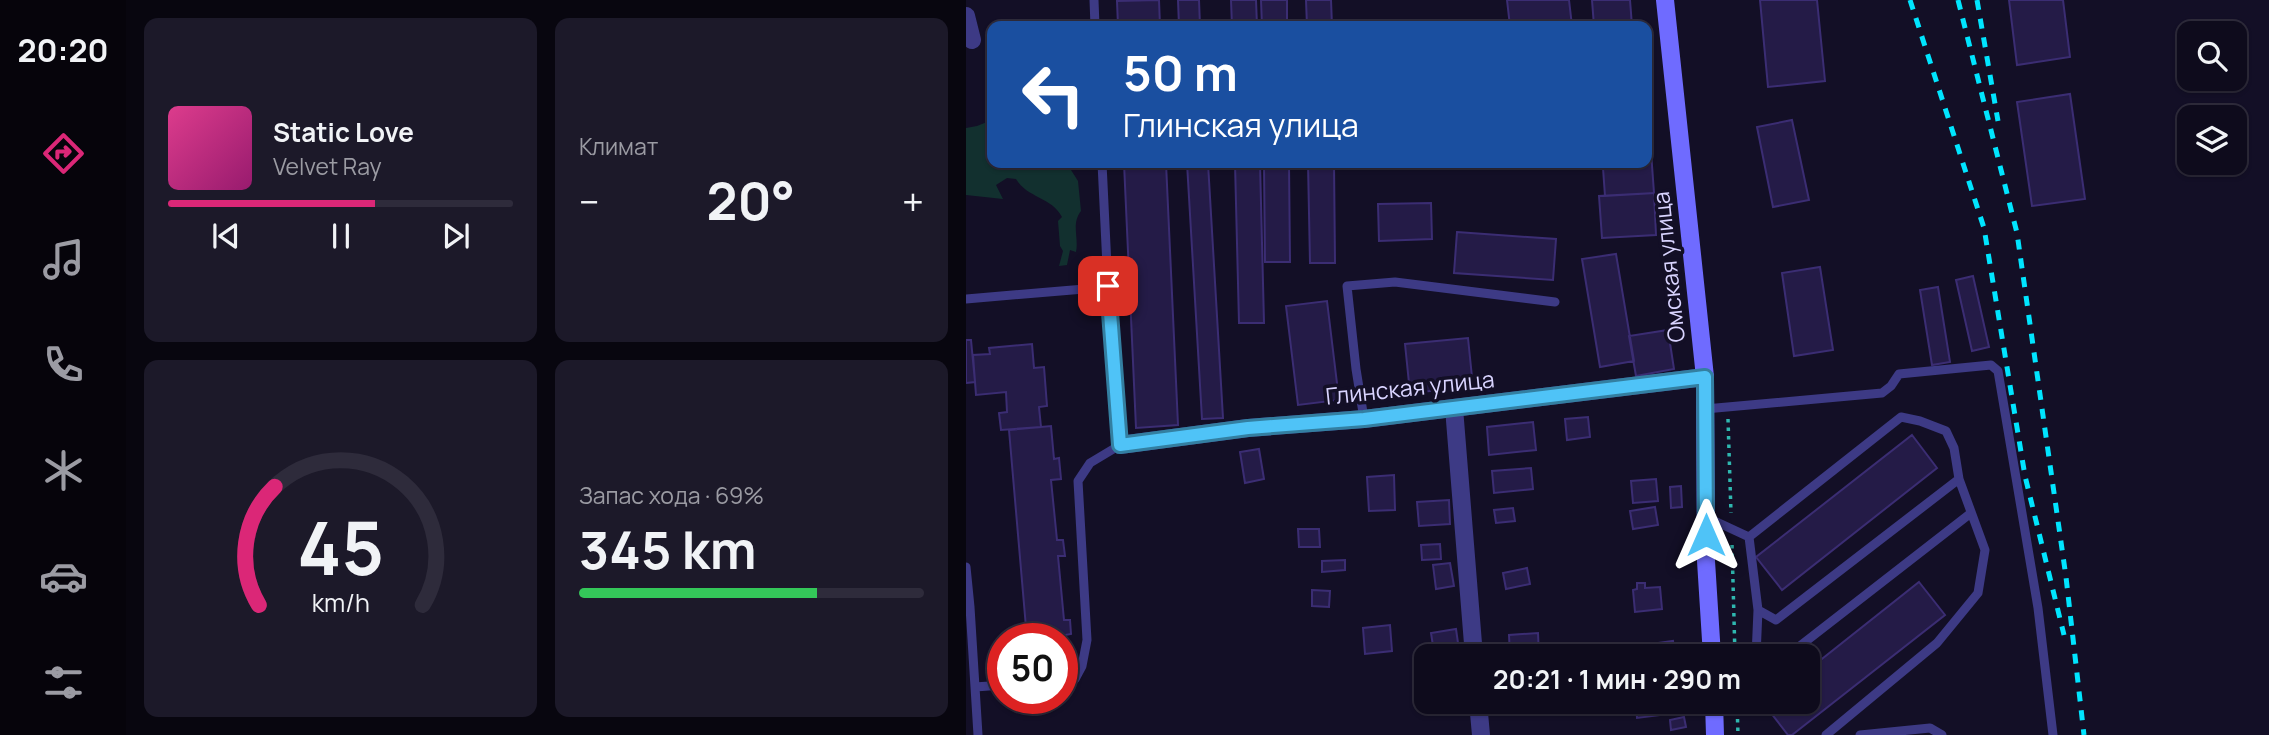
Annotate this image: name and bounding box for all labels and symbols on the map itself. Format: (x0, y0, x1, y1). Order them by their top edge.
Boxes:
street label: Омская улица (1644, 190, 1692, 344)
pin (1078, 256, 1138, 316)
street label: Глинская улица (1324, 362, 1496, 412)
position arrow (1669, 498, 1743, 572)
speed limit sign: 50 (987, 623, 1078, 714)

